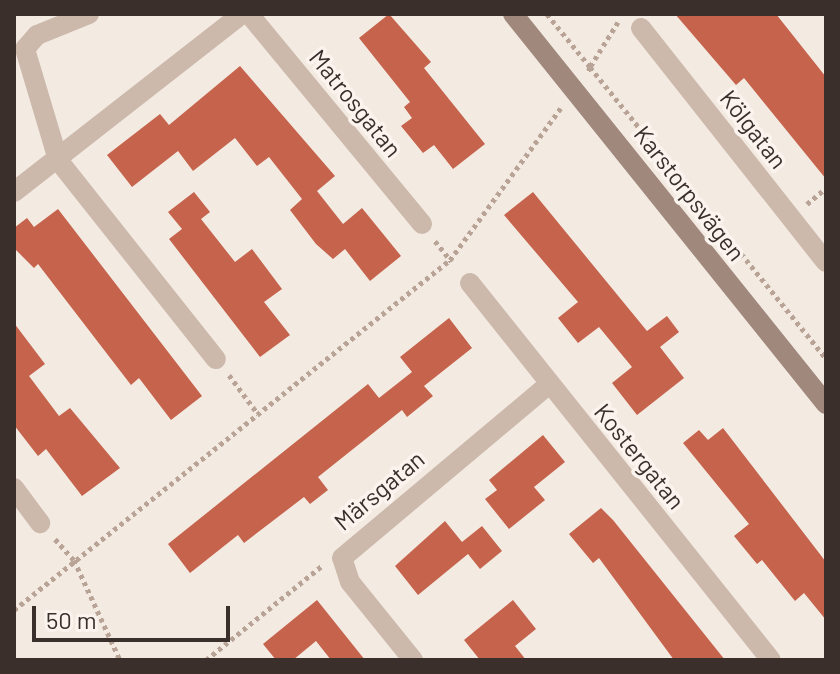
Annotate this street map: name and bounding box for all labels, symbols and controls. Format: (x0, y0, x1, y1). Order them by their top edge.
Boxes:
street label: Matrosgatan (304, 43, 408, 163)
street label: Kölgatan (714, 84, 794, 174)
street label: Karstorpsvägen (628, 120, 752, 266)
street label: Kostergatan (589, 397, 691, 515)
street label: Märsgatan (328, 444, 430, 536)
scale bar (36, 590, 234, 640)
text: 50 m (46, 605, 97, 634)

